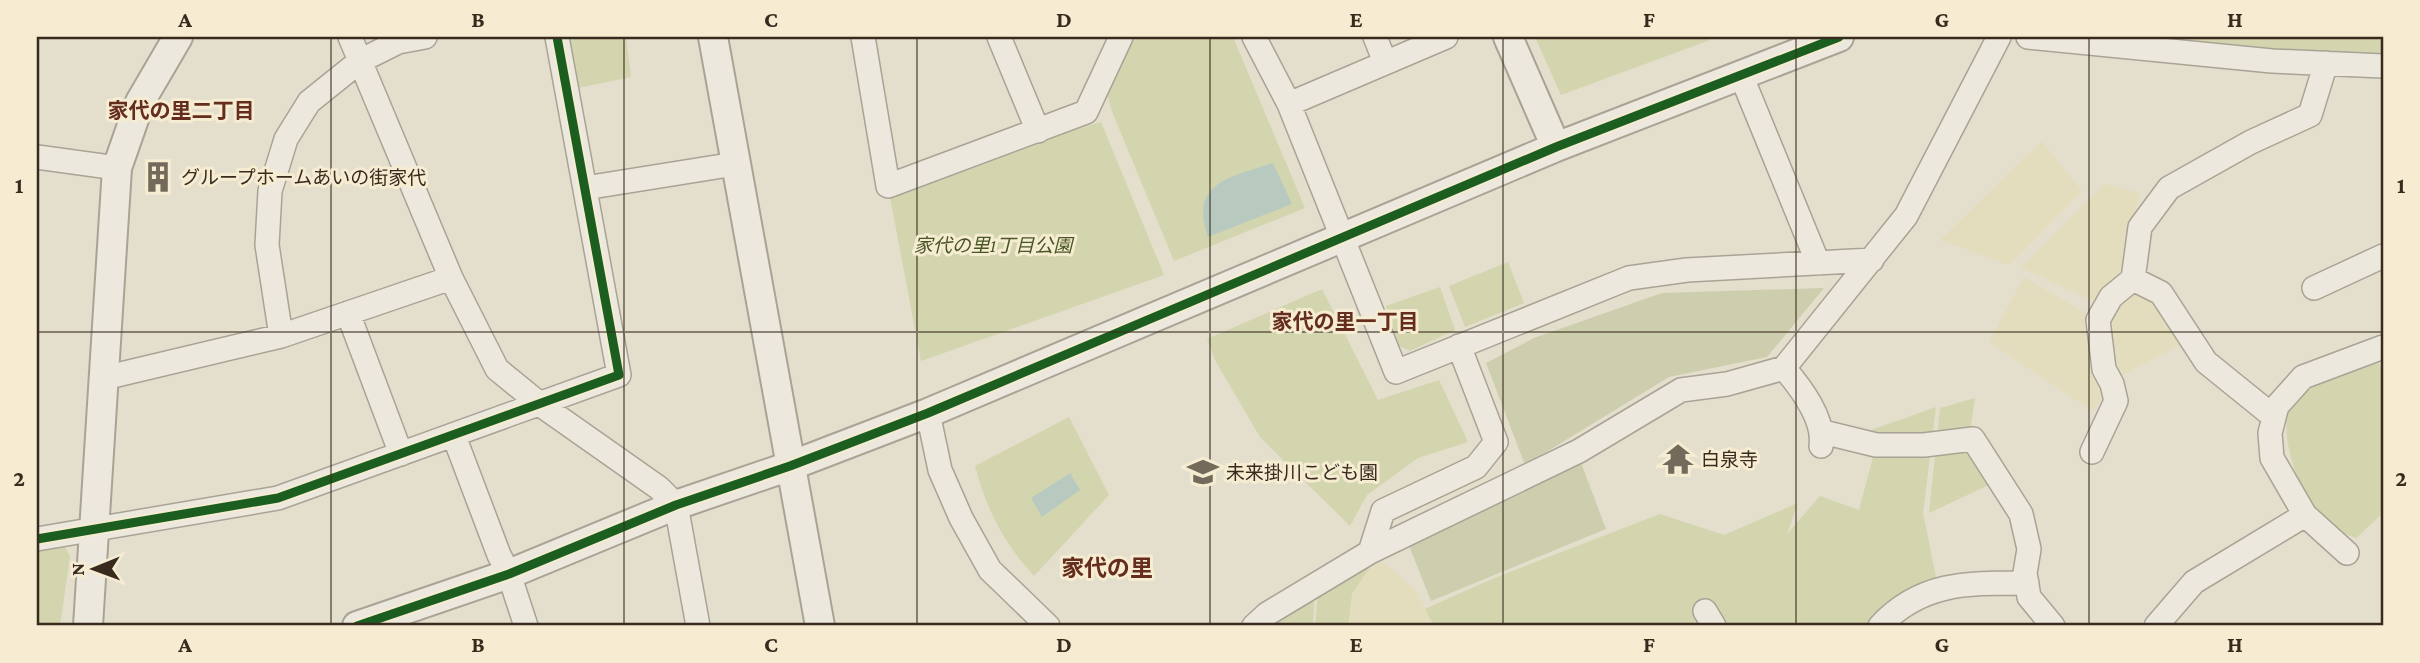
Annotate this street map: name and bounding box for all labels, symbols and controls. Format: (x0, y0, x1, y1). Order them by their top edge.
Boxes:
text: A (177, 6, 192, 32)
text: B (471, 6, 485, 32)
text: C (764, 6, 778, 32)
text: D (1056, 6, 1072, 32)
text: E (1349, 6, 1363, 32)
text: F (1643, 6, 1655, 32)
text: G (1935, 6, 1950, 32)
text: H (2227, 6, 2243, 32)
district label: 家代の里二丁目 (108, 99, 255, 123)
building icon: グループホームあいの街家代 (141, 160, 175, 194)
place label: グループホームあいの街家代 (181, 167, 426, 188)
text: 1 (15, 172, 24, 198)
text: 1 (2397, 172, 2406, 198)
park label: 家代の里1丁目公園 (914, 235, 1075, 256)
district label: 家代の里一丁目 (1272, 310, 1419, 334)
temple icon: 白泉寺 (1661, 442, 1695, 476)
place label: 白泉寺 (1701, 449, 1758, 470)
school or university icon: 未来掛川こども園 (1186, 455, 1220, 489)
place label: 未来掛川こども園 (1226, 462, 1378, 483)
text: 2 (13, 465, 25, 491)
text: 2 (2395, 465, 2407, 491)
north arrow (60, 534, 130, 604)
district label: 家代の里 (1061, 555, 1153, 581)
text: N (67, 563, 88, 576)
text: A (177, 631, 192, 657)
text: B (471, 631, 485, 657)
text: C (764, 631, 778, 657)
text: D (1056, 631, 1072, 657)
text: E (1349, 631, 1363, 657)
text: F (1643, 631, 1655, 657)
text: G (1935, 631, 1950, 657)
text: H (2227, 631, 2243, 657)

